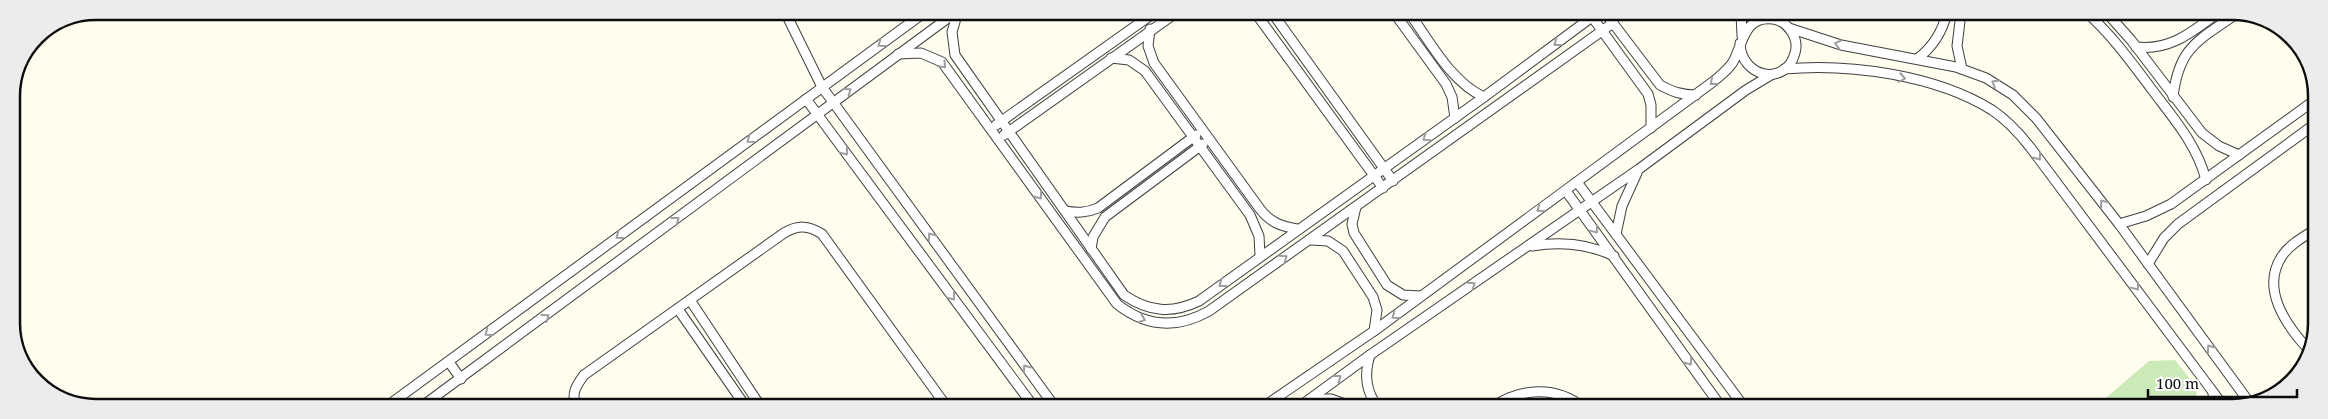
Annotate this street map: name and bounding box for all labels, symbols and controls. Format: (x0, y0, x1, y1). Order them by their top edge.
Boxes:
one-way arrow (1553, 37, 1563, 46)
one-way arrow (877, 38, 887, 47)
one-way arrow (1835, 39, 1843, 49)
one-way arrow (937, 59, 946, 68)
one-way arrow (1898, 72, 1907, 83)
one-way arrow (1710, 76, 1719, 84)
one-way arrow (1991, 80, 2000, 90)
one-way arrow (842, 88, 851, 96)
one-way arrow (1422, 132, 1431, 142)
one-way arrow (746, 134, 756, 143)
one-way arrow (839, 146, 847, 155)
one-way arrow (2032, 151, 2041, 161)
one-way arrow (1033, 190, 1042, 199)
one-way arrow (2100, 199, 2109, 209)
one-way arrow (1536, 203, 1546, 212)
one-way arrow (670, 217, 680, 226)
one-way arrow (1589, 224, 1598, 234)
one-way arrow (616, 231, 625, 239)
one-way arrow (928, 232, 937, 242)
one-way arrow (1278, 255, 1288, 264)
one-way arrow (1219, 278, 1228, 286)
one-way arrow (2130, 281, 2138, 290)
one-way arrow (1466, 282, 1475, 292)
one-way arrow (946, 291, 955, 301)
one-way arrow (1391, 310, 1401, 319)
one-way arrow (1137, 312, 1146, 323)
one-way arrow (540, 314, 549, 322)
one-way arrow (485, 327, 494, 335)
one-way arrow (2207, 345, 2215, 354)
one-way arrow (1684, 356, 1692, 365)
one-way arrow (1023, 364, 1032, 374)
scale bar (2148, 366, 2297, 398)
text: 100 m (2156, 373, 2199, 393)
one-way arrow (1332, 376, 1341, 384)

